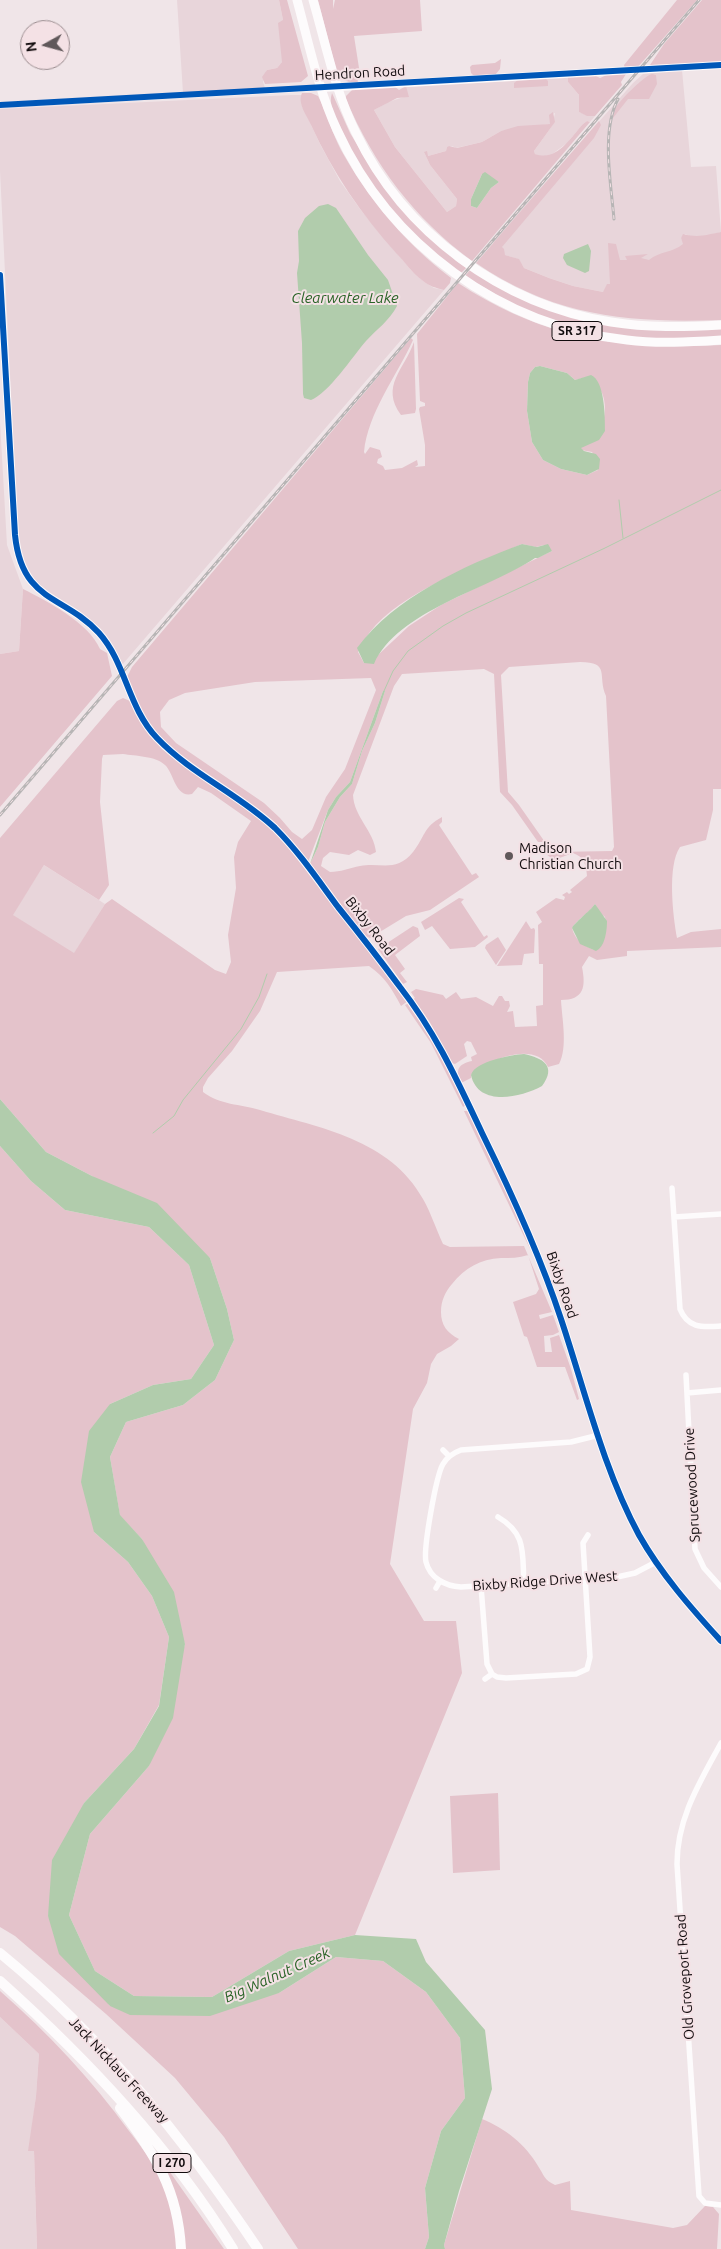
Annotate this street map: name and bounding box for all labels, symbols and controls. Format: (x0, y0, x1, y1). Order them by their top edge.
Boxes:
north arrow (20, 20, 70, 70)
text: N (23, 41, 40, 53)
street label: Hendron Road (314, 62, 406, 84)
water label: Clearwater Lake (291, 289, 399, 307)
road number: SR 317 (552, 322, 602, 341)
place label: Madison Christian Church (519, 840, 622, 872)
marker: Madison Christian Church (503, 850, 515, 862)
street label: Bixby Road (342, 893, 398, 959)
street label: Bixby Road (543, 1249, 581, 1321)
street label: Sprucewood Drive (681, 1427, 703, 1543)
street label: Bixby Ridge Drive West (472, 1568, 618, 1594)
street label: Old Groveport Road (672, 1914, 698, 2040)
water label: Big Walnut Creek (221, 1944, 333, 2006)
street label: Jack Nicklaus Freeway (66, 2014, 172, 2126)
road number: I 270 (153, 2154, 191, 2172)

